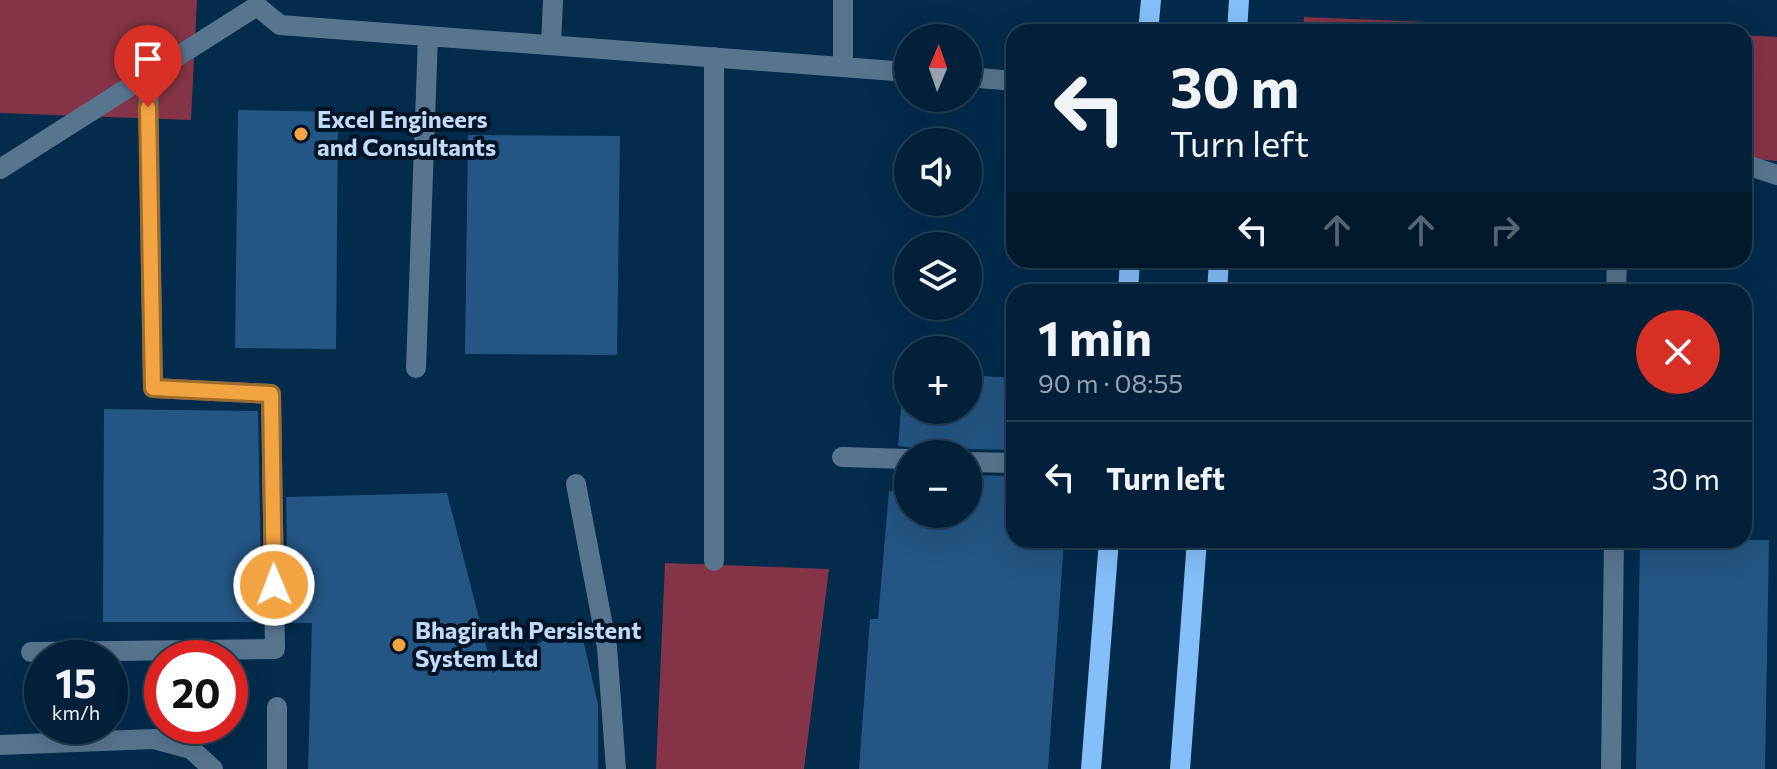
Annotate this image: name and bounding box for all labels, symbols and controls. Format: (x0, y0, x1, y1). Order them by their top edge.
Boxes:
north arrow (894, 24, 982, 112)
map controls (894, 24, 982, 528)
pin (114, 25, 182, 107)
icon: arrive (126, 37, 170, 81)
text: 30 m (1170, 51, 1299, 120)
icon: left (1038, 56, 1142, 160)
place label: Excel Engineers and Consultants (317, 104, 496, 161)
text: Turn left (1170, 120, 1309, 164)
marker: Excel Engineers and Consultants (292, 125, 310, 143)
button: sound (894, 128, 982, 216)
icon: left (1231, 208, 1275, 252)
icon: ahead (1315, 208, 1359, 252)
icon: ahead (1399, 208, 1443, 252)
icon: right (1483, 208, 1527, 252)
button: layers (894, 232, 982, 320)
text: 1 min (1038, 307, 1152, 366)
button: close (1636, 310, 1720, 394)
button: + (894, 336, 982, 424)
text: 90 m · 08:55 (1038, 367, 1183, 398)
button: − (894, 440, 982, 528)
icon: left (1038, 455, 1082, 499)
text: Turn left (1106, 459, 1225, 496)
text: 30 m (1651, 459, 1720, 496)
position arrow (232, 543, 316, 627)
place label: Bhagirath Persistent System Ltd (415, 615, 641, 672)
marker: Bhagirath Persistent System Ltd (390, 636, 408, 654)
speed limit sign: 20 (144, 640, 248, 744)
text: 15 (55, 657, 97, 706)
text: km/h (52, 700, 100, 724)

